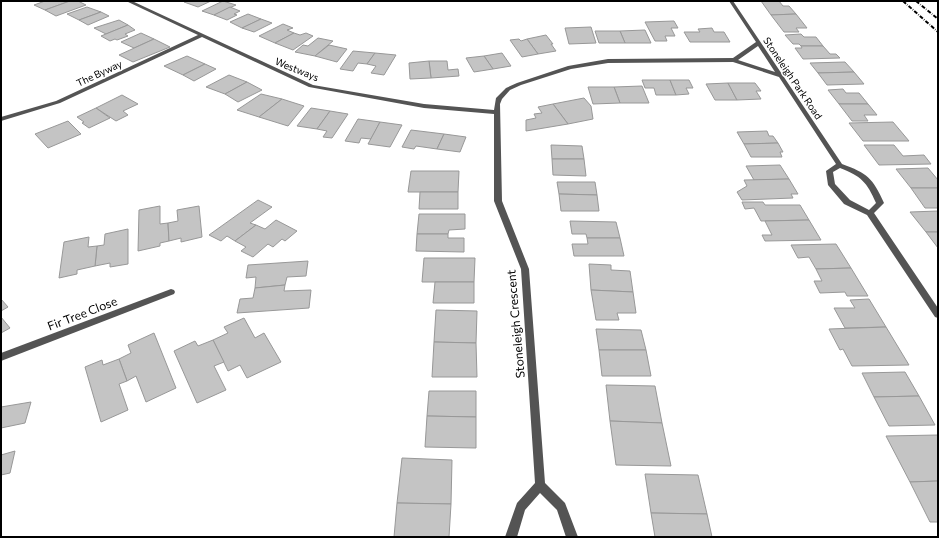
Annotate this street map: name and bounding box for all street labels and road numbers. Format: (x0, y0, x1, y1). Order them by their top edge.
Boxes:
street label: Stoneleigh Park Road (761, 35, 825, 122)
street label: Westways (273, 55, 321, 83)
street label: The Byway (74, 57, 124, 89)
street label: Stoneleigh Crescent (503, 269, 527, 379)
street label: Fir Tree Close (45, 293, 119, 333)

